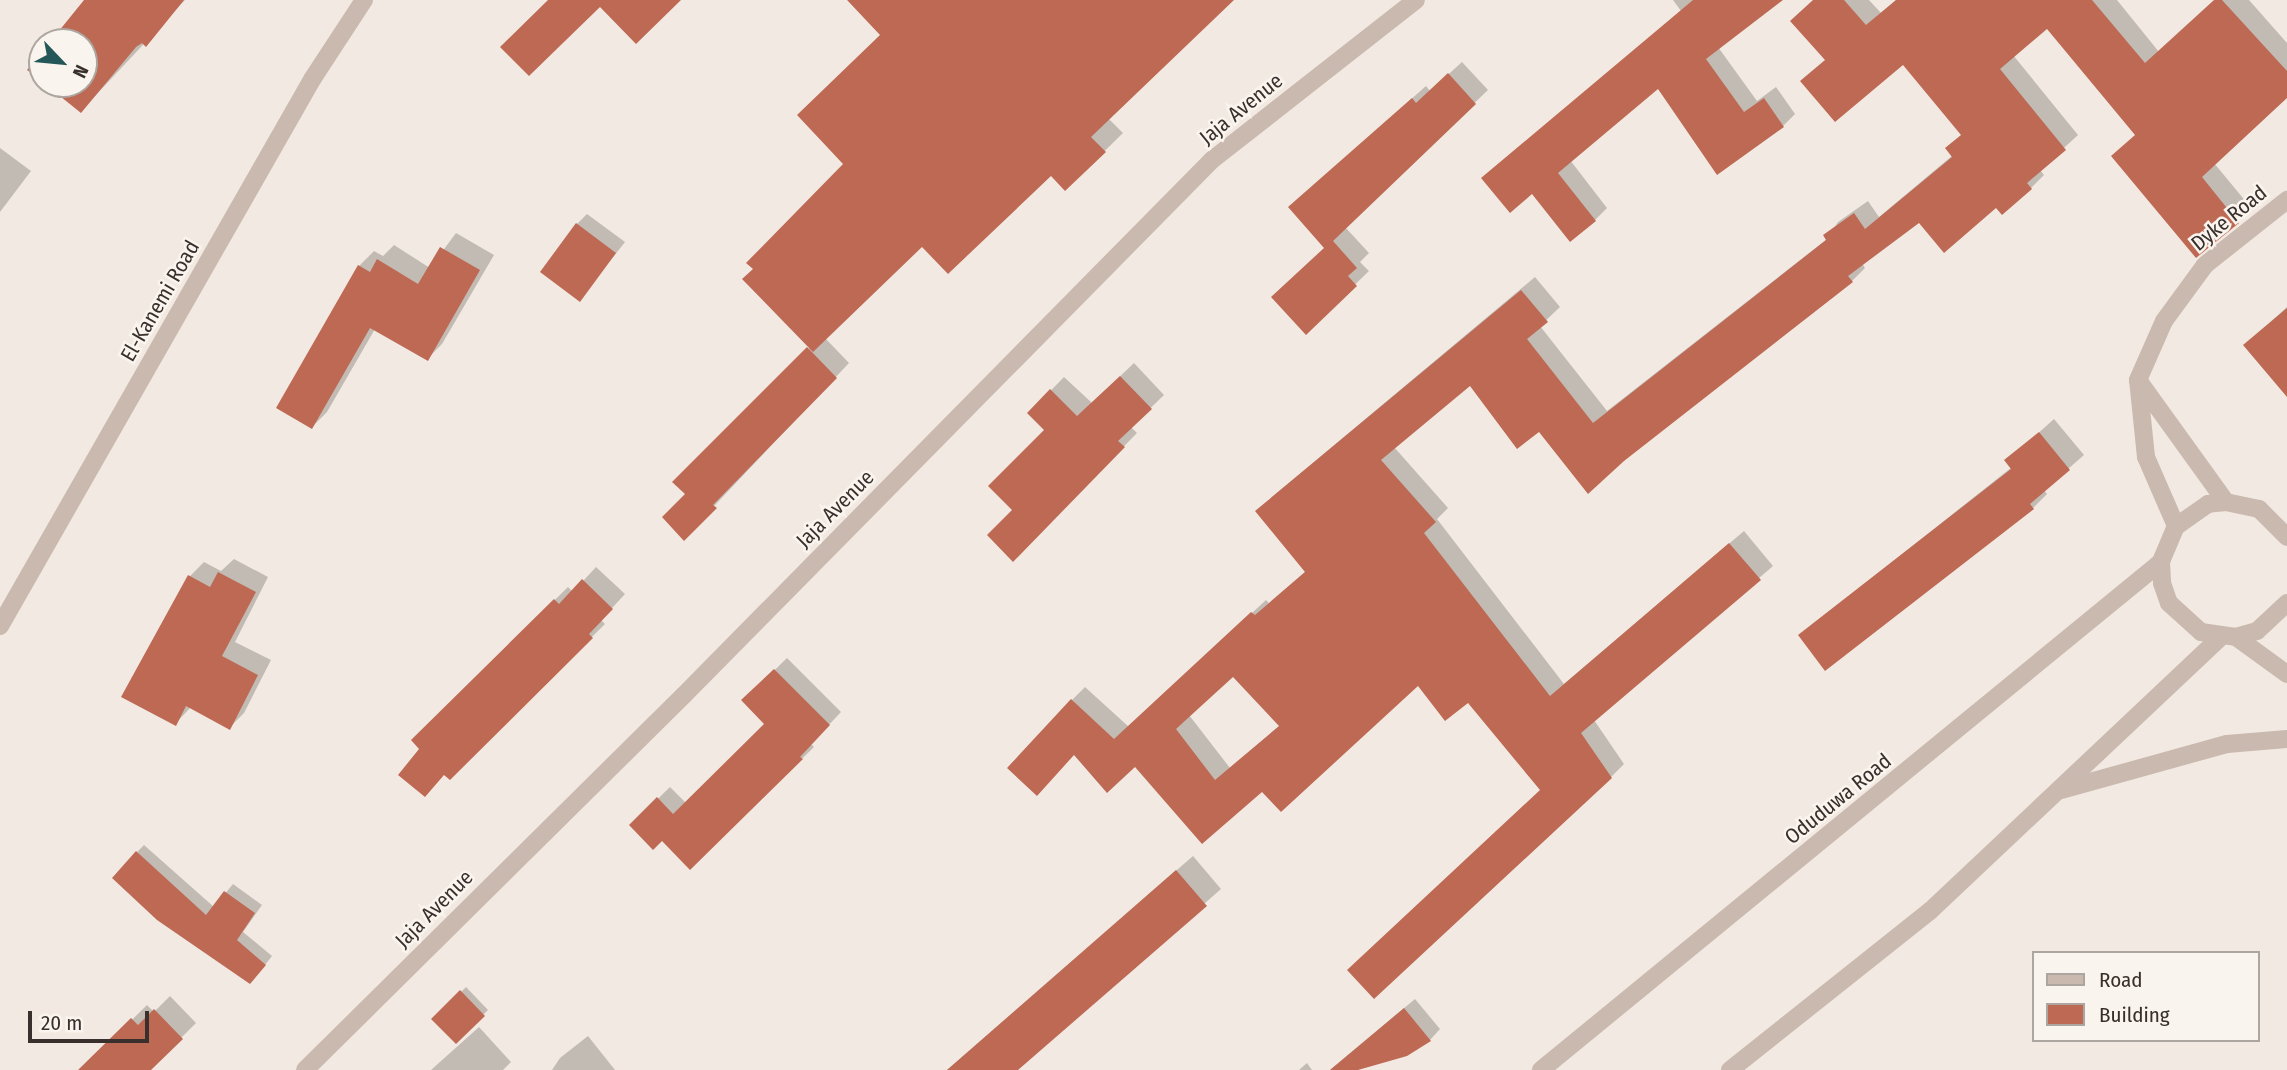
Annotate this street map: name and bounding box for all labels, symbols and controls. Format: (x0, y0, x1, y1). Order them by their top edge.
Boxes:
north arrow (28, 28, 98, 98)
text: N (68, 61, 93, 82)
street label: Jaja Avenue (1194, 68, 1288, 150)
street label: Dyke Road (2186, 180, 2272, 256)
street label: El-Kanemi Road (115, 236, 205, 366)
street label: Jaja Avenue (791, 465, 879, 553)
street label: Oduduwa Road (1780, 748, 1896, 850)
street label: Jaja Avenue (390, 865, 478, 953)
legend (2032, 951, 2259, 1042)
text: Road (2099, 967, 2143, 993)
scale bar (32, 996, 152, 1040)
text: Building (2099, 1002, 2170, 1028)
text: 20 m (41, 1010, 82, 1036)

